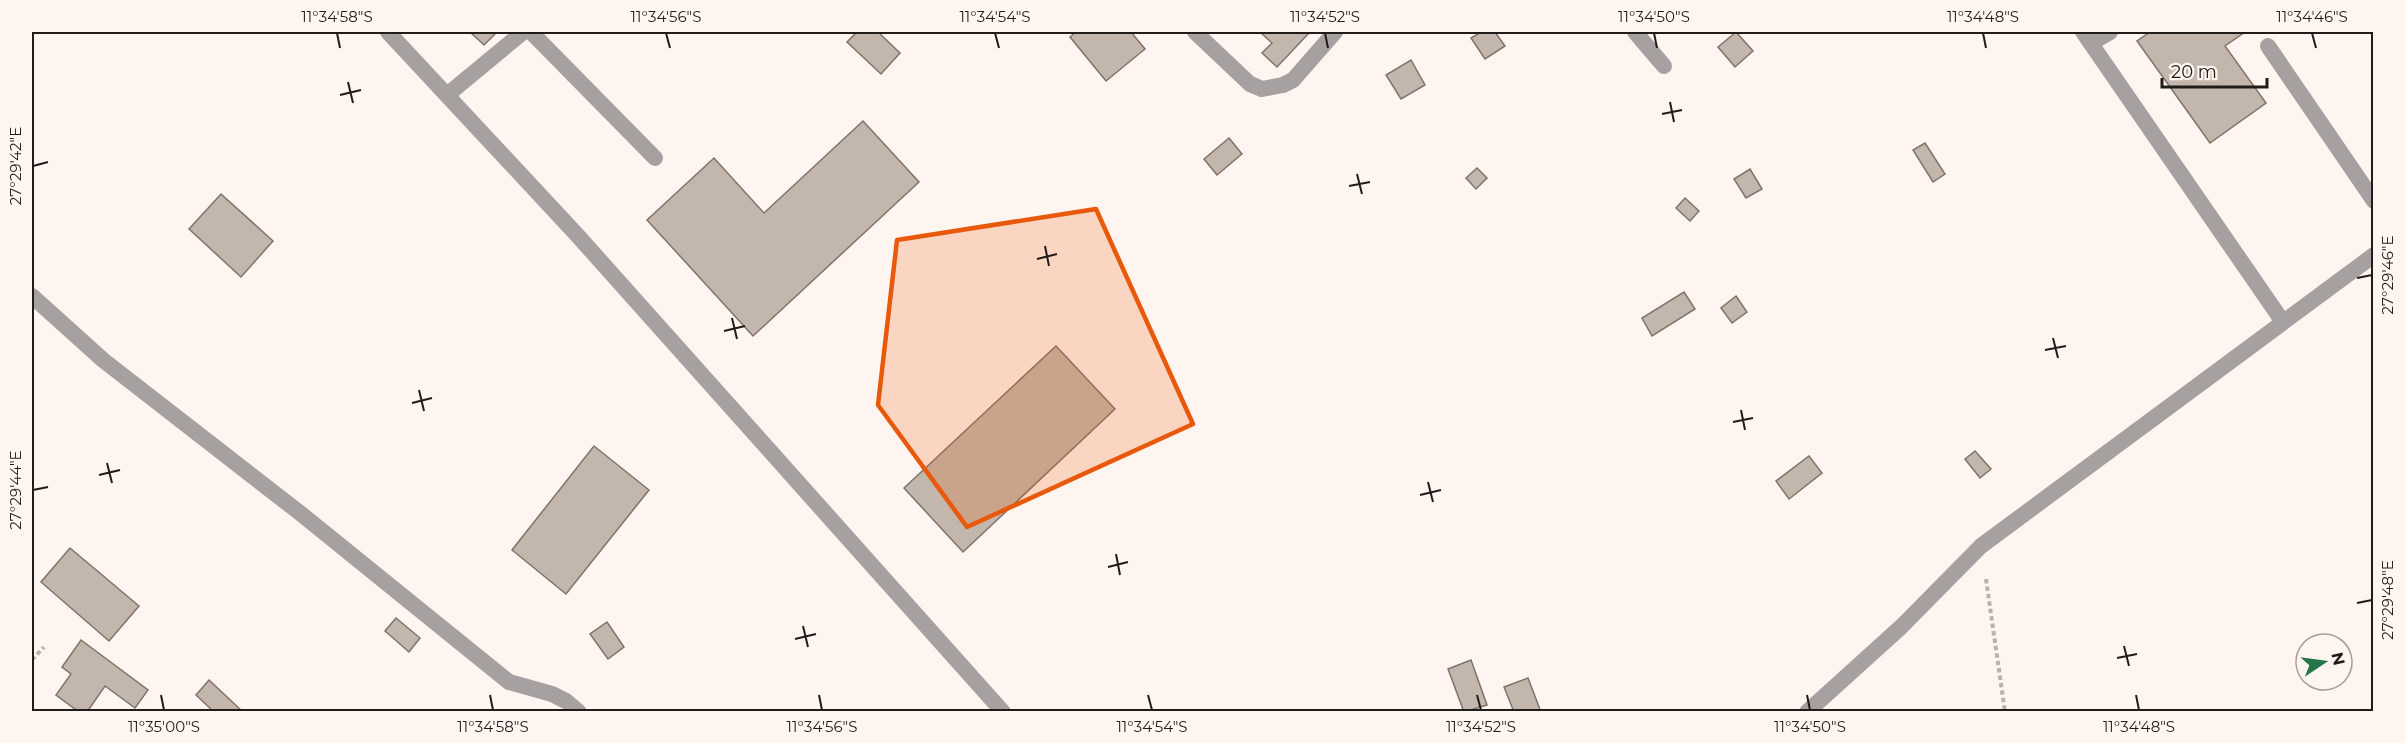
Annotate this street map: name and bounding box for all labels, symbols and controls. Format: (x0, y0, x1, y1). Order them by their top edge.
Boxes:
text: 11°34'58"S (301, 7, 373, 26)
text: 11°34'56"S (631, 7, 701, 26)
text: 11°34'54"S (959, 7, 1031, 26)
text: 11°34'52"S (1290, 7, 1360, 26)
text: 11°34'50"S (1618, 7, 1690, 26)
text: 11°34'48"S (1947, 7, 2019, 26)
text: 11°34'46"S (2276, 7, 2348, 26)
scale bar (2162, 51, 2267, 89)
text: 20 m (2171, 61, 2217, 83)
text: 27°29'42"E (6, 127, 25, 205)
text: 27°29'46"E (2378, 236, 2397, 314)
text: 27°29'44"E (6, 450, 25, 530)
text: 27°29'48"E (2378, 560, 2397, 640)
north arrow (2294, 632, 2354, 692)
text: N (2327, 650, 2349, 667)
text: 11°35'00"S (128, 717, 200, 736)
text: 11°34'58"S (457, 717, 529, 736)
text: 11°34'56"S (787, 717, 857, 736)
text: 11°34'54"S (1116, 717, 1188, 736)
text: 11°34'52"S (1446, 717, 1516, 736)
text: 11°34'50"S (1774, 717, 1846, 736)
text: 11°34'48"S (2103, 717, 2175, 736)

